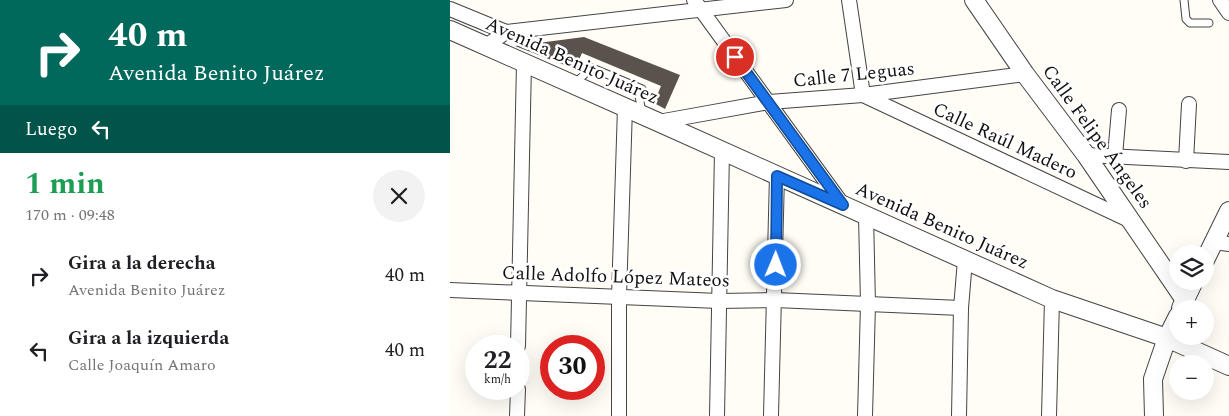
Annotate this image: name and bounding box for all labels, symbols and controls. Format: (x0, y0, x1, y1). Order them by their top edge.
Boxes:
text: 40 m (108, 9, 188, 62)
street label: Avenida Benito Juárez (481, 10, 663, 112)
icon: right (25, 20, 90, 85)
pin (714, 36, 756, 78)
icon: arrive (721, 43, 749, 71)
street label: Calle 7 Leguas (792, 54, 916, 96)
text: Avenida Benito Juárez (108, 57, 325, 90)
street label: Calle Felipe Ángeles (1035, 59, 1159, 215)
street label: Calle Raúl Madero (928, 95, 1082, 187)
text: Luego (25, 115, 77, 144)
icon: left (87, 115, 115, 143)
text: 1 min (25, 161, 105, 207)
button: close (373, 170, 425, 222)
street label: Avenida Benito Juárez (851, 175, 1033, 277)
text: 170 m · 09:48 (25, 203, 115, 227)
position arrow (749, 238, 801, 290)
map controls (1169, 245, 1214, 400)
button: layers (1169, 245, 1214, 290)
text: Gira a la derecha (68, 249, 215, 278)
street label: Calle Adolfo López Mateos (502, 259, 730, 295)
text: 40 m (385, 261, 425, 290)
icon: right (25, 262, 53, 290)
text: Avenida Benito Juárez (68, 278, 225, 302)
button: + (1169, 300, 1214, 345)
text: Gira a la izquierda (68, 324, 229, 353)
speed limit sign: 30 (540, 335, 605, 400)
text: 40 m (385, 336, 425, 365)
icon: left (25, 337, 53, 365)
text: 22 (483, 342, 512, 380)
text: Calle Joaquín Amaro (68, 353, 216, 377)
button: − (1169, 355, 1214, 400)
text: km/h (484, 370, 511, 389)

